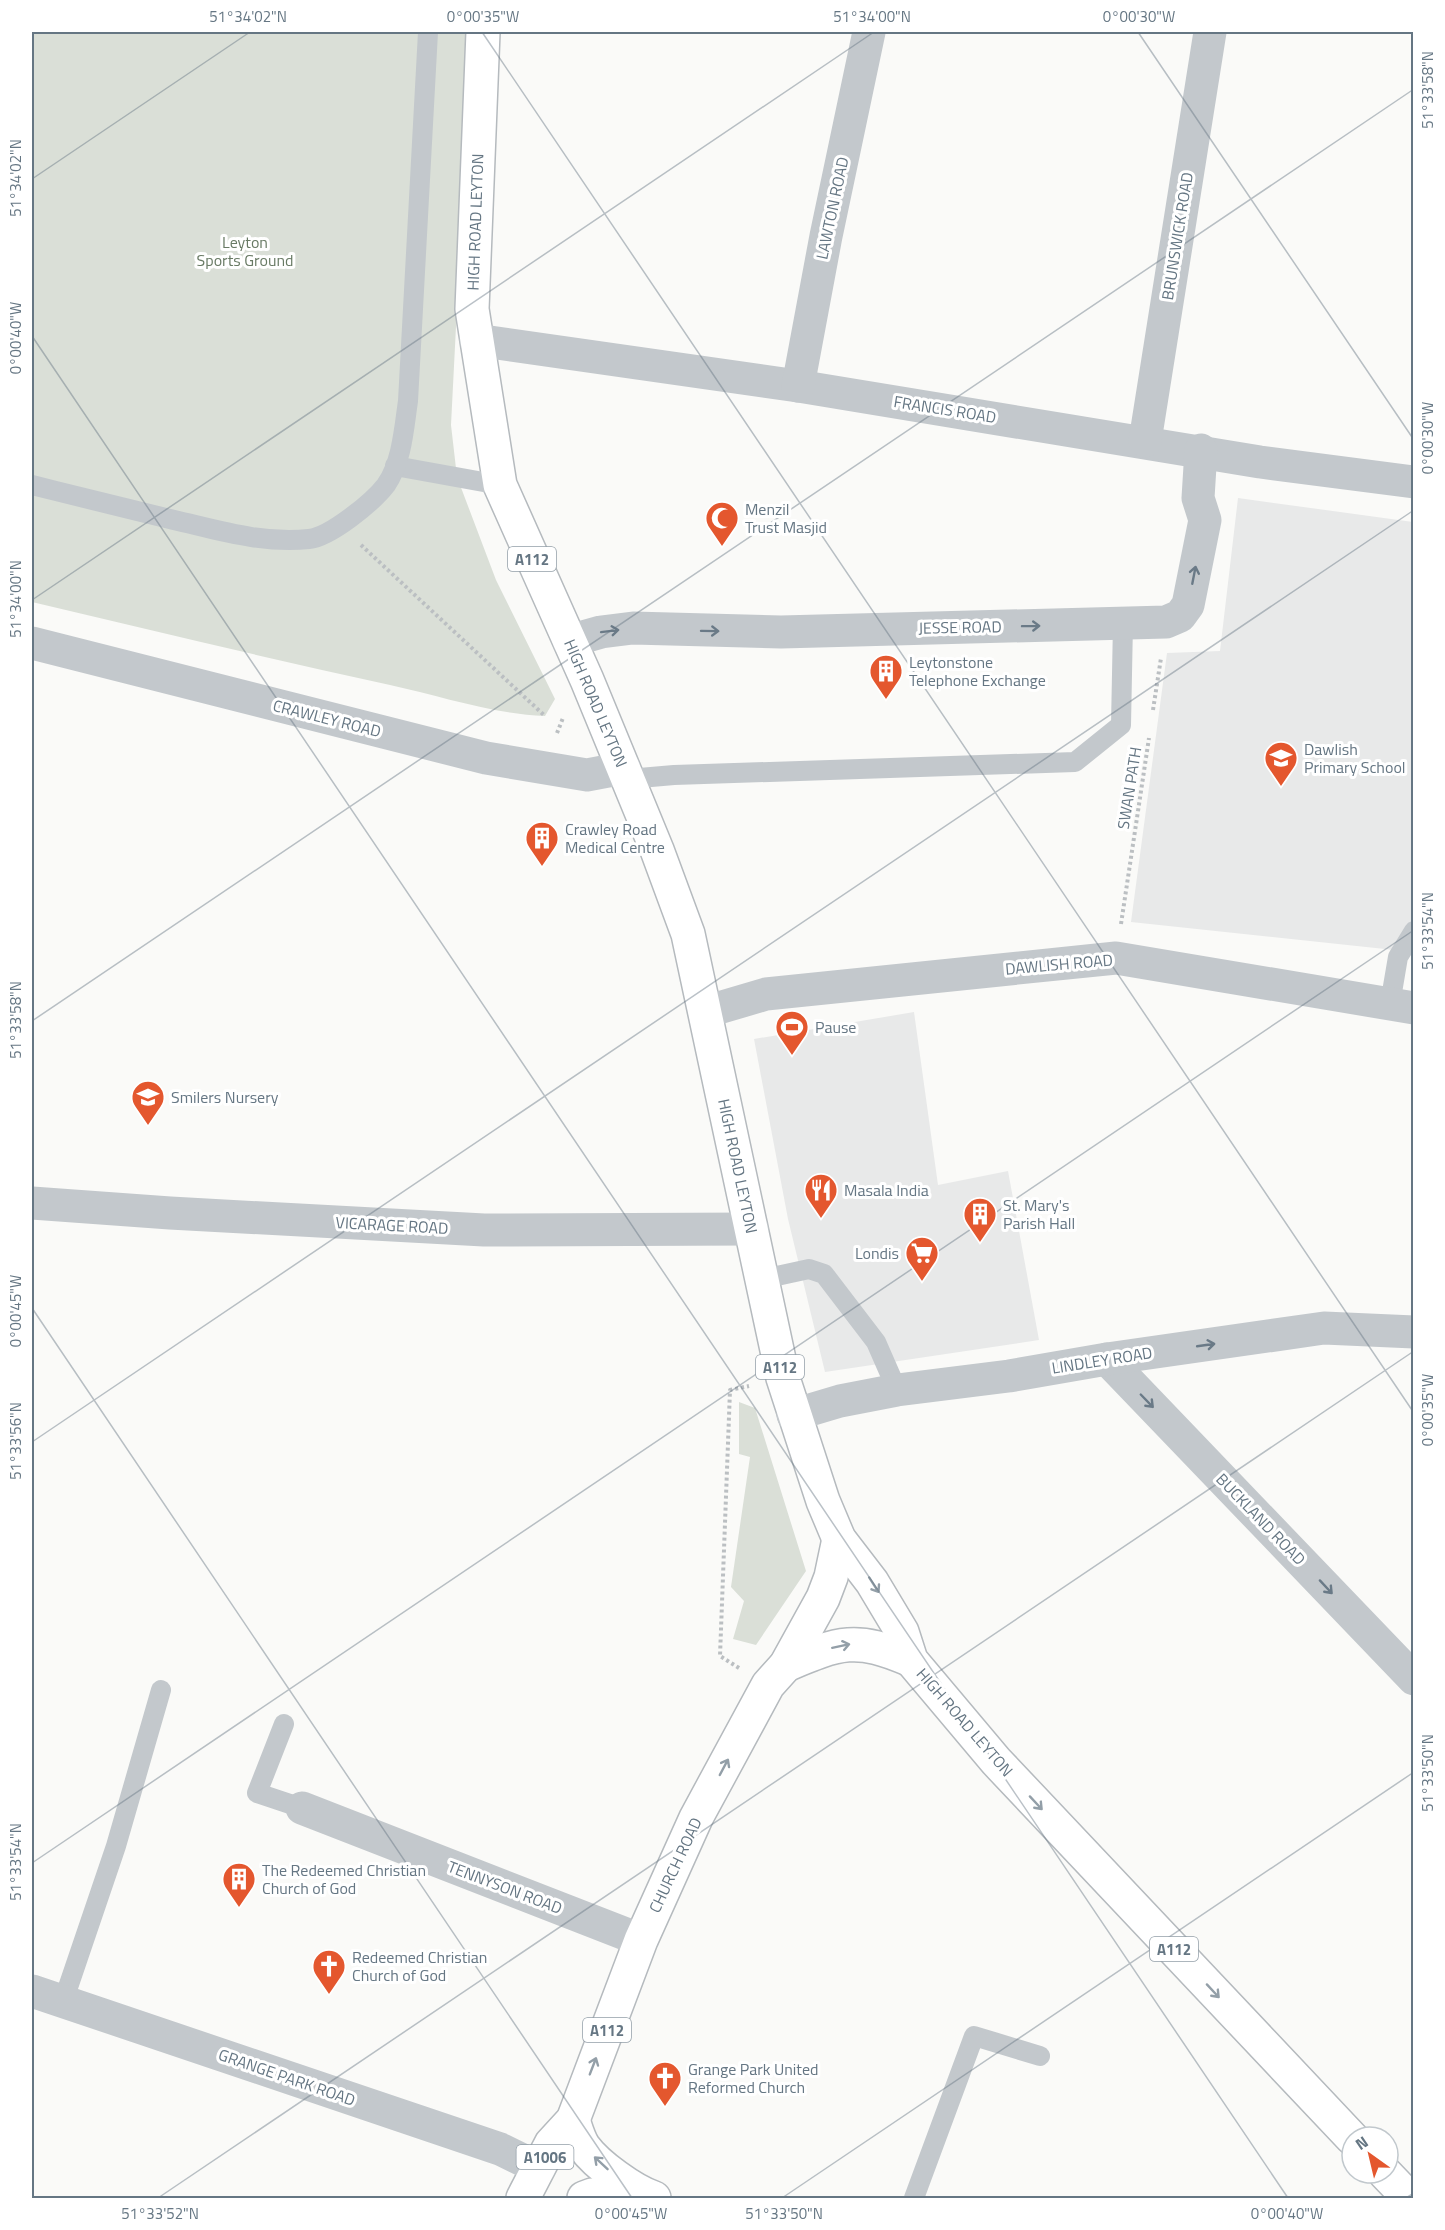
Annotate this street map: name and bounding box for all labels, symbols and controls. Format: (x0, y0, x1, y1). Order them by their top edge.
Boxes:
text: 51°34'02"N (209, 5, 287, 28)
text: 0°00'35"W (447, 5, 519, 28)
text: 51°34'00"N (833, 5, 911, 28)
text: 0°00'30"W (1103, 5, 1175, 28)
text: 51°33'58"N (1416, 51, 1439, 129)
text: 51°34'02"N (4, 139, 27, 217)
street label: HIGH ROAD LEYTON (461, 153, 489, 291)
street label: LAWTON ROAD (809, 155, 855, 261)
street label: BRUNSWICK ROAD (1155, 170, 1199, 302)
park label: Leyton Sports Ground (197, 230, 293, 272)
text: 0°00'40"W (4, 302, 27, 374)
street label: FRANCIS ROAD (892, 389, 998, 429)
text: 0°00'30"W (1416, 402, 1439, 474)
place label: Menzil Trust Masjid (745, 497, 827, 539)
mosque icon: Menzil Trust Masjid (704, 500, 740, 547)
road number: A112 (508, 547, 556, 571)
text: 51°34'00"N (4, 560, 27, 638)
one-way arrow (1189, 566, 1200, 585)
street label: JESSE ROAD (918, 614, 1002, 640)
one-way arrow (1020, 620, 1040, 631)
one-way arrow (599, 625, 619, 636)
one-way arrow (699, 625, 719, 637)
street label: HIGH ROAD LEYTON (558, 635, 634, 771)
place label: Leytonstone Telephone Exchange (909, 650, 1046, 692)
building icon: Leytonstone Telephone Exchange (868, 653, 904, 700)
street label: CRAWLEY ROAD (270, 693, 384, 743)
place label: Dawlish Primary School (1304, 737, 1406, 779)
school or university icon: Dawlish Primary School (1263, 740, 1299, 787)
street label: SWAN PATH (1111, 745, 1147, 831)
place label: Crawley Road Medical Centre (565, 817, 665, 859)
building icon: Crawley Road Medical Centre (524, 820, 560, 867)
text: 51°33'54"N (1416, 892, 1439, 970)
street label: DAWLISH ROAD (1004, 947, 1114, 981)
text: 51°33'58"N (4, 981, 27, 1059)
sports icon: Pause (774, 1009, 810, 1056)
place label: Pause (815, 1015, 856, 1039)
school or university icon: Smilers Nursery (130, 1079, 166, 1126)
place label: Smilers Nursery (171, 1085, 279, 1109)
street label: HIGH ROAD LEYTON (712, 1096, 764, 1236)
restaurant icon: Masala India (803, 1172, 839, 1219)
place label: Masala India (844, 1178, 929, 1202)
place label: St. Mary's Parish Hall (1003, 1193, 1075, 1235)
building icon: St. Mary's Parish Hall (962, 1196, 998, 1243)
street label: VICARAGE ROAD (335, 1210, 449, 1240)
supermarket icon: Londis (904, 1235, 940, 1282)
place label: Londis (855, 1241, 899, 1265)
text: 0°00'45"W (4, 1275, 27, 1347)
one-way arrow (1196, 1339, 1216, 1350)
street label: LINDLEY ROAD (1050, 1340, 1154, 1380)
road number: A112 (756, 1355, 804, 1379)
text: 0°00'35"W (1416, 1374, 1439, 1446)
one-way arrow (1140, 1393, 1155, 1408)
text: 51°33'56"N (4, 1402, 27, 1480)
street label: BUCKLAND ROAD (1211, 1468, 1311, 1570)
one-way arrow (868, 1577, 880, 1593)
one-way arrow (1319, 1579, 1333, 1594)
one-way arrow (831, 1640, 850, 1651)
street label: HIGH ROAD LEYTON (911, 1662, 1019, 1782)
text: 51°33'50"N (1416, 1734, 1439, 1812)
one-way arrow (719, 1758, 730, 1776)
one-way arrow (1029, 1795, 1043, 1810)
street label: CHURCH ROAD (642, 1813, 708, 1917)
text: 51°33'54"N (4, 1823, 27, 1901)
street label: TENNYSON ROAD (444, 1854, 566, 1920)
place label: The Redeemed Christian Church of God (262, 1858, 426, 1900)
building icon: The Redeemed Christian Church of God (221, 1861, 257, 1908)
road number: A112 (1150, 1937, 1198, 1961)
place label: Redeemed Christian Church of God (352, 1945, 487, 1987)
church icon: Redeemed Christian Church of God (311, 1948, 347, 1995)
one-way arrow (1206, 1983, 1220, 1998)
road number: A112 (583, 2018, 631, 2042)
street label: GRANGE PARK ROAD (215, 2042, 359, 2112)
one-way arrow (589, 2057, 600, 2076)
place label: Grange Park United Reformed Church (688, 2057, 819, 2099)
church icon: Grange Park United Reformed Church (647, 2060, 683, 2107)
north arrow (1340, 2125, 1400, 2185)
text: N (1350, 2130, 1373, 2156)
road number: A1006 (516, 2145, 574, 2169)
one-way arrow (594, 2156, 609, 2170)
text: 51°33'52"N (121, 2202, 199, 2225)
text: 0°00'45"W (595, 2202, 667, 2225)
text: 51°33'50"N (745, 2202, 823, 2225)
text: 0°00'40"W (1251, 2202, 1323, 2225)

